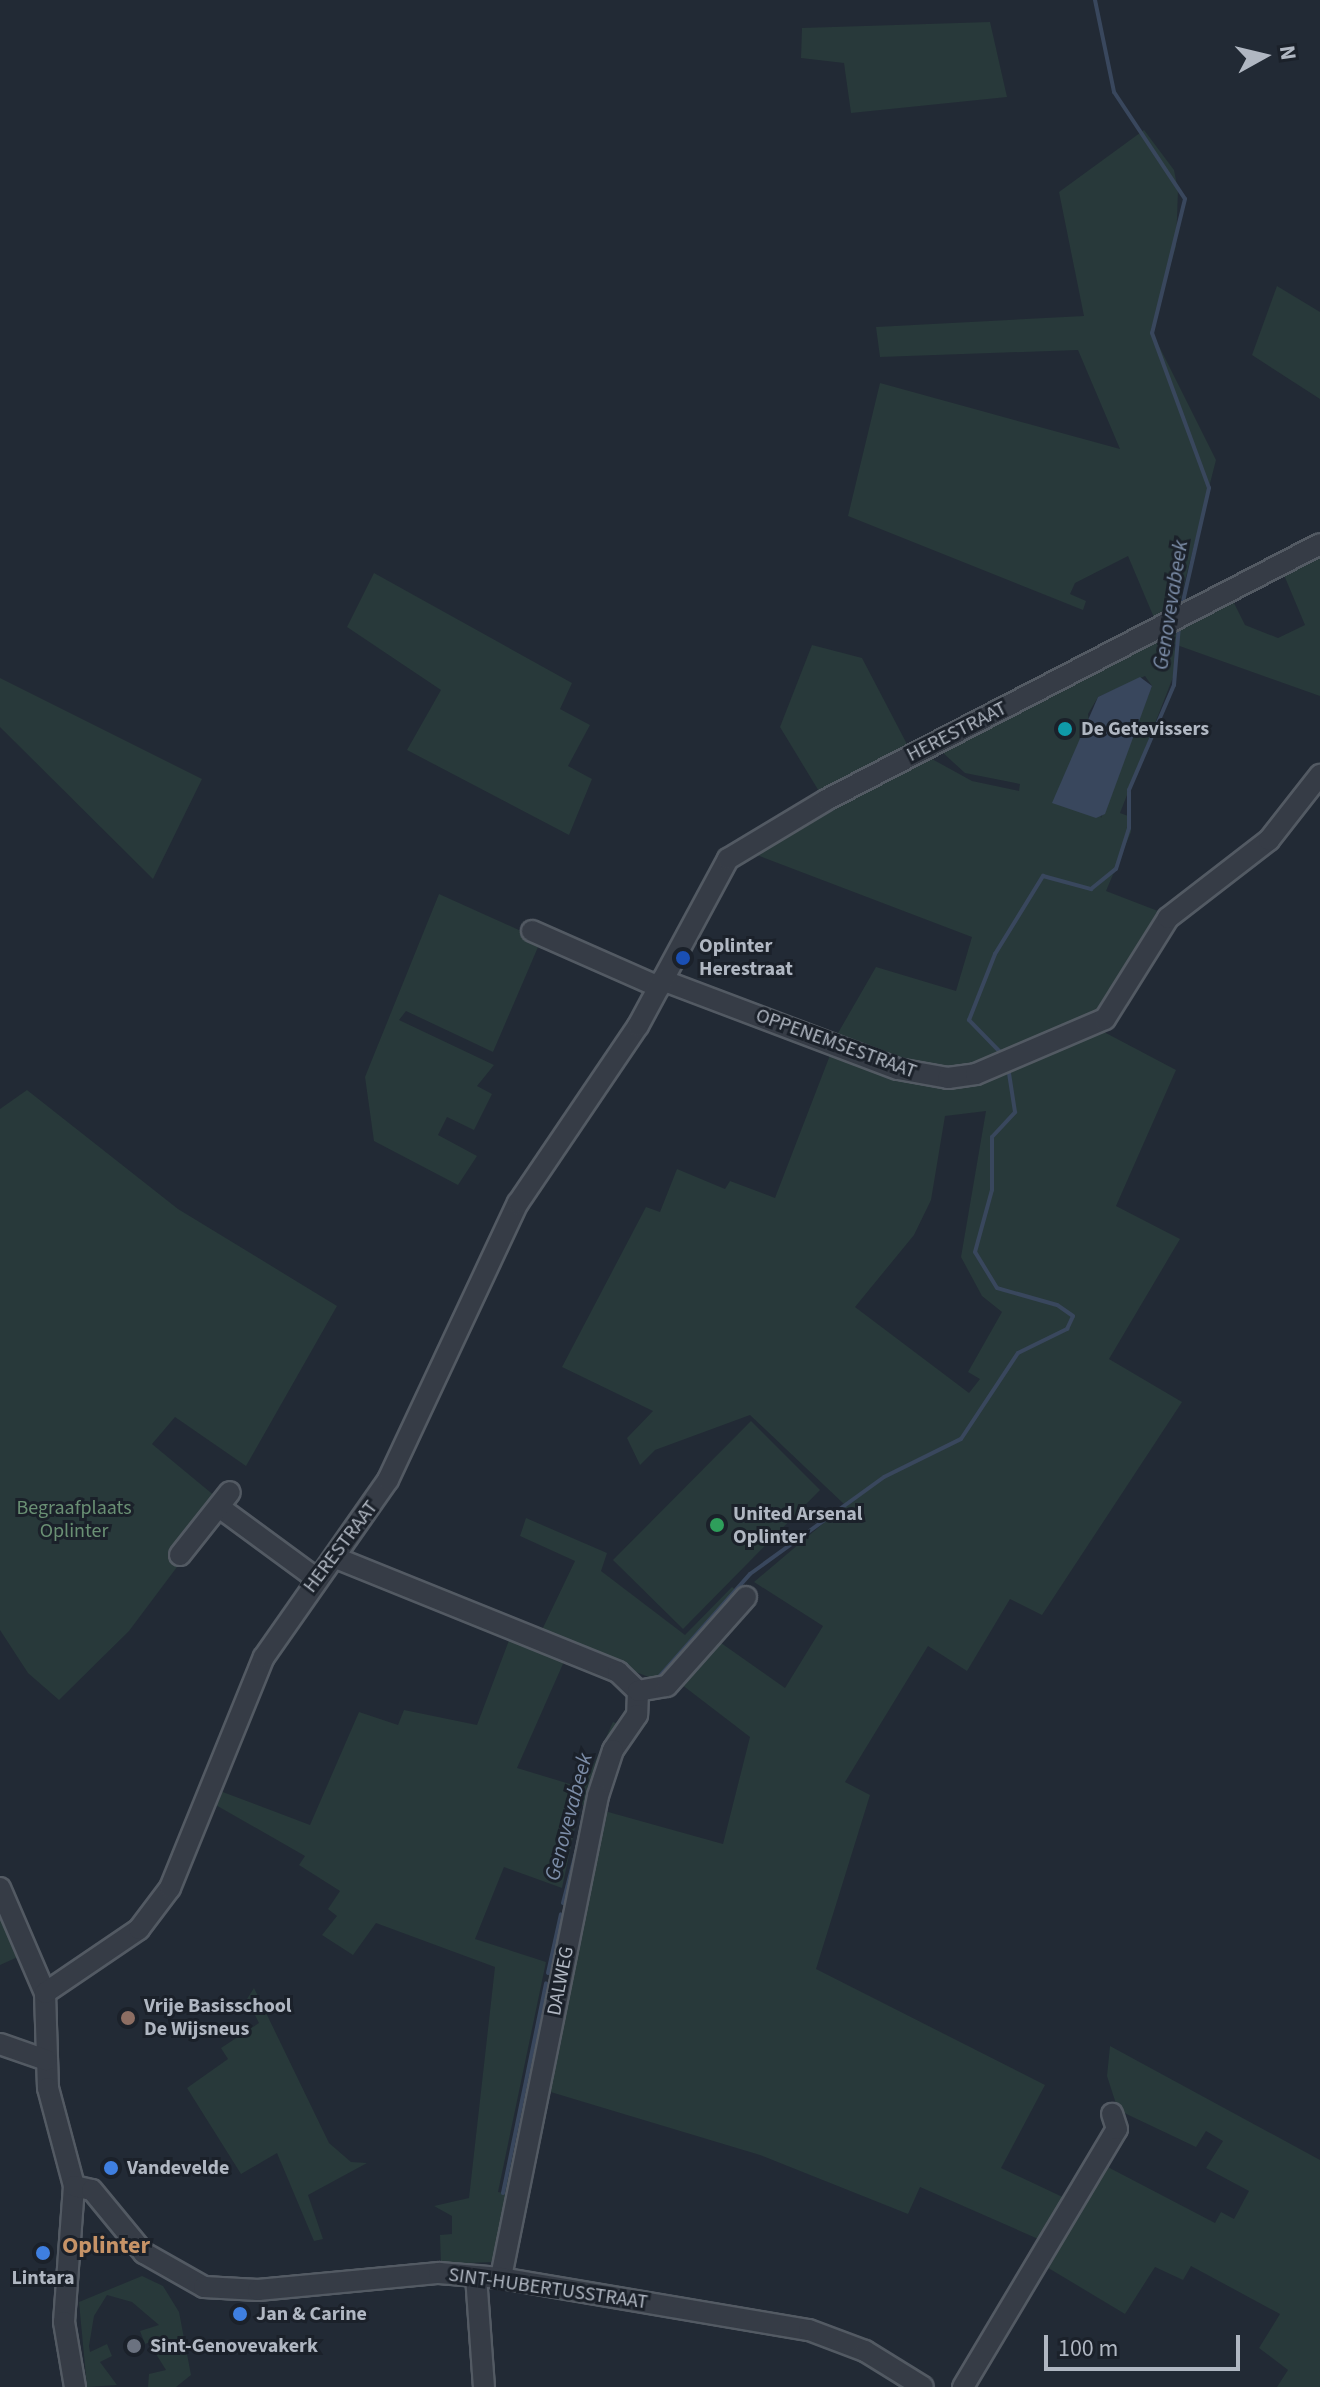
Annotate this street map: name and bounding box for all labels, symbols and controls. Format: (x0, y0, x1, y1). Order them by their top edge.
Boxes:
north arrow (1224, 16, 1304, 96)
text: N (1271, 43, 1305, 62)
water label: Genovevabeek (1148, 538, 1194, 672)
street label: HERESTRAAT (903, 697, 1011, 767)
place label: De Getevissers (1081, 717, 1209, 741)
marker: De Getevissers (1056, 720, 1074, 738)
place label: Oplinter Herestraat (699, 934, 793, 981)
marker: Oplinter Herestraat (674, 949, 692, 967)
street label: OPPENEMSESTRAAT (752, 1004, 920, 1084)
park label: Begraafplaats Oplinter (16, 1496, 132, 1543)
street label: HERESTRAAT (299, 1496, 383, 1598)
place label: United Arsenal Oplinter (733, 1502, 863, 1549)
marker: United Arsenal Oplinter (708, 1516, 726, 1534)
water label: Genovevabeek (539, 1750, 599, 1884)
street label: DALWEG (543, 1944, 579, 2018)
place label: Vrije Basisschool De Wijsneus (144, 1994, 292, 2041)
marker: Vrije Basisschool De Wijsneus (119, 2009, 137, 2027)
place label: Vandevelde (127, 2156, 229, 2180)
marker: Vandevelde (102, 2159, 120, 2177)
district label: Oplinter (62, 2232, 150, 2260)
marker: Lintara (34, 2244, 52, 2262)
street label: SINT-HUBERTUSSTRAAT (447, 2263, 649, 2315)
place label: Lintara (11, 2266, 75, 2290)
place label: Jan & Carine (256, 2302, 367, 2326)
marker: Jan & Carine (231, 2305, 249, 2323)
scale bar (1048, 2319, 1244, 2369)
text: 100 m (1058, 2331, 1118, 2366)
place label: Sint-Genovevakerk (150, 2334, 318, 2358)
marker: Sint-Genovevakerk (125, 2337, 143, 2355)

